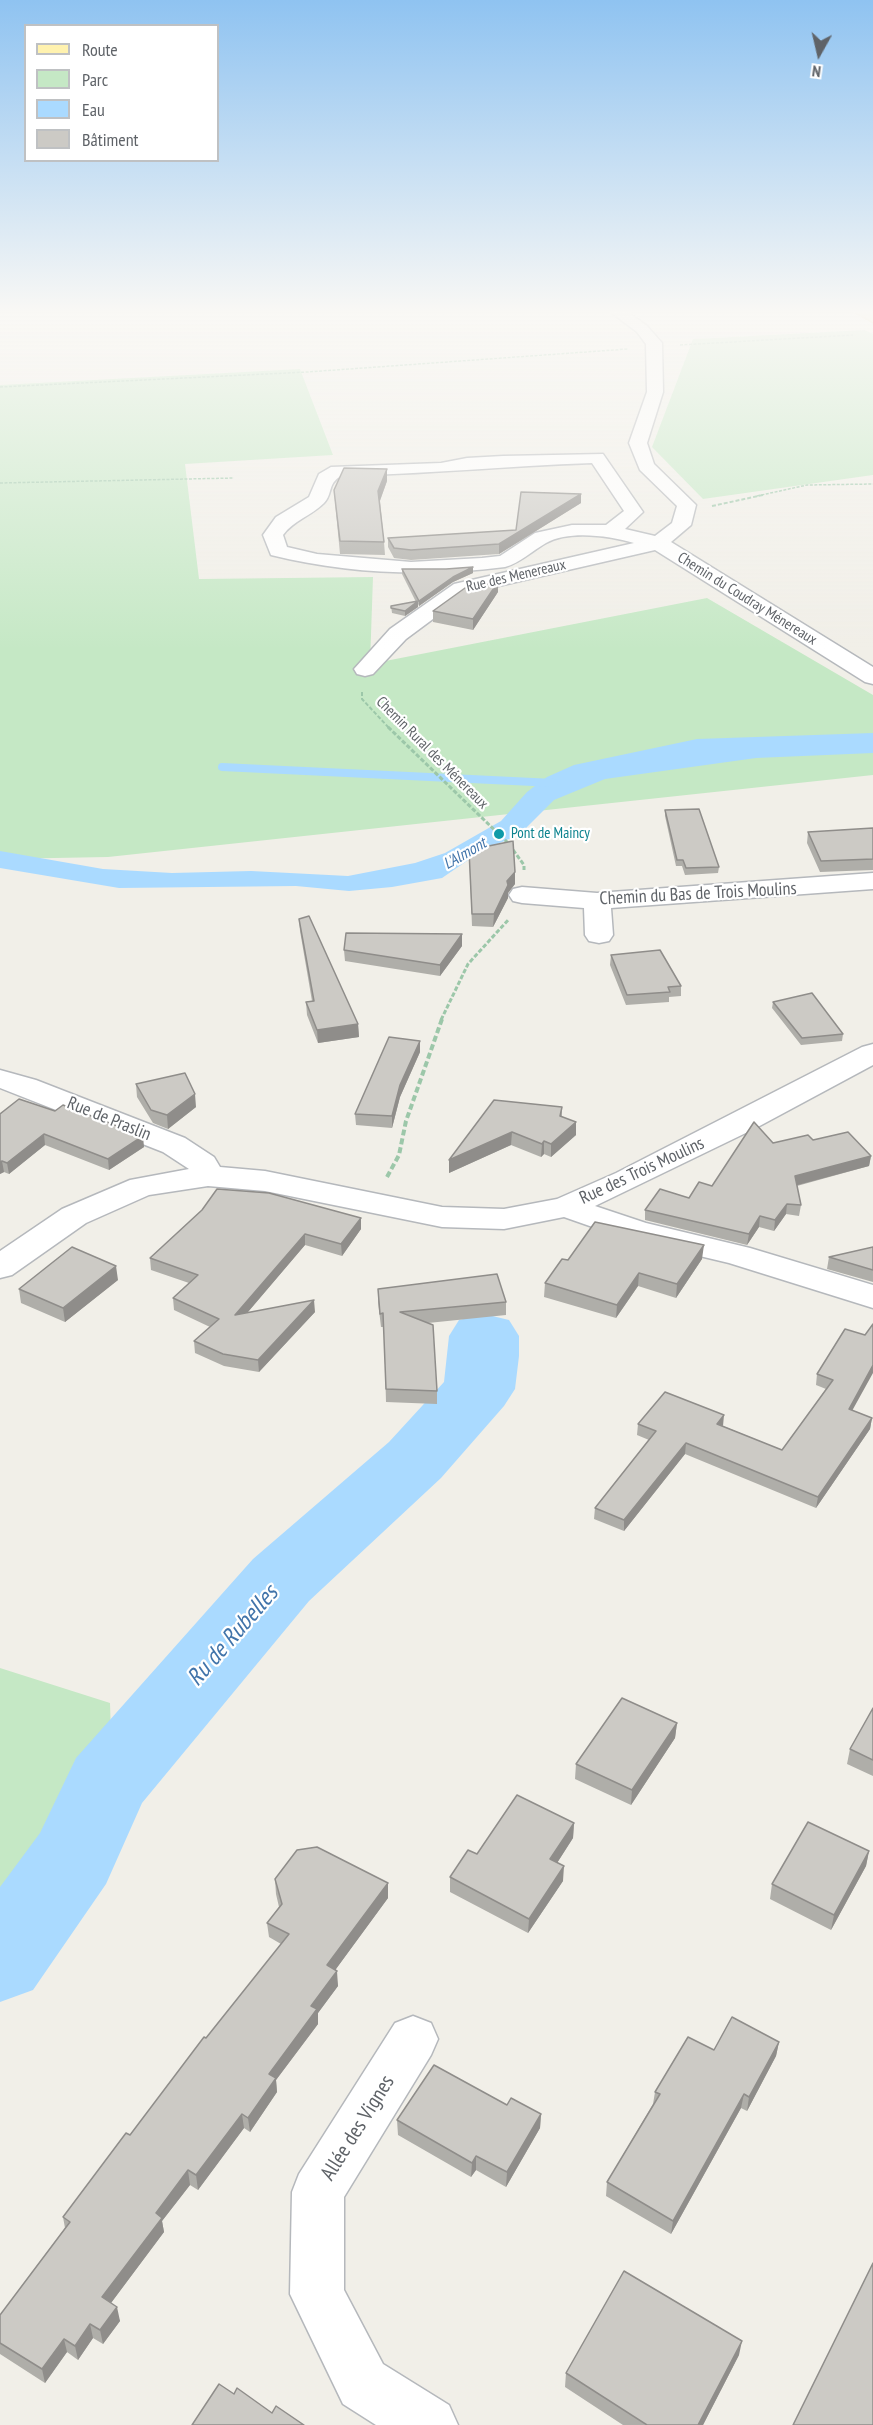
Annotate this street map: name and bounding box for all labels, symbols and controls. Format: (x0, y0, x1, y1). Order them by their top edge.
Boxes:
legend (24, 24, 219, 162)
north arrow (789, 24, 849, 84)
text: Route (82, 38, 118, 61)
text: N (811, 61, 822, 82)
text: Parc (82, 68, 108, 91)
text: Eau (82, 98, 105, 121)
text: Bâtiment (82, 128, 139, 151)
street label: Chemin du Coudray Ménereaux (674, 549, 820, 649)
street label: Rue des Menereaux (465, 556, 567, 596)
street label: Chemin Rural des Ménereaux (372, 693, 492, 813)
place label: Pont de Maincy (511, 825, 590, 843)
marker: Pont de Maincy (492, 827, 506, 841)
water label: L'Almont (440, 834, 490, 874)
street label: Chemin du Bas de Trois Moulins (599, 878, 797, 910)
street label: Rue de Praslin (64, 1092, 154, 1146)
street label: Rue des Trois Moulins (576, 1133, 708, 1209)
water label: Ru de Rubelles (181, 1580, 285, 1692)
street label: Allée des Vignes (316, 2071, 400, 2185)

